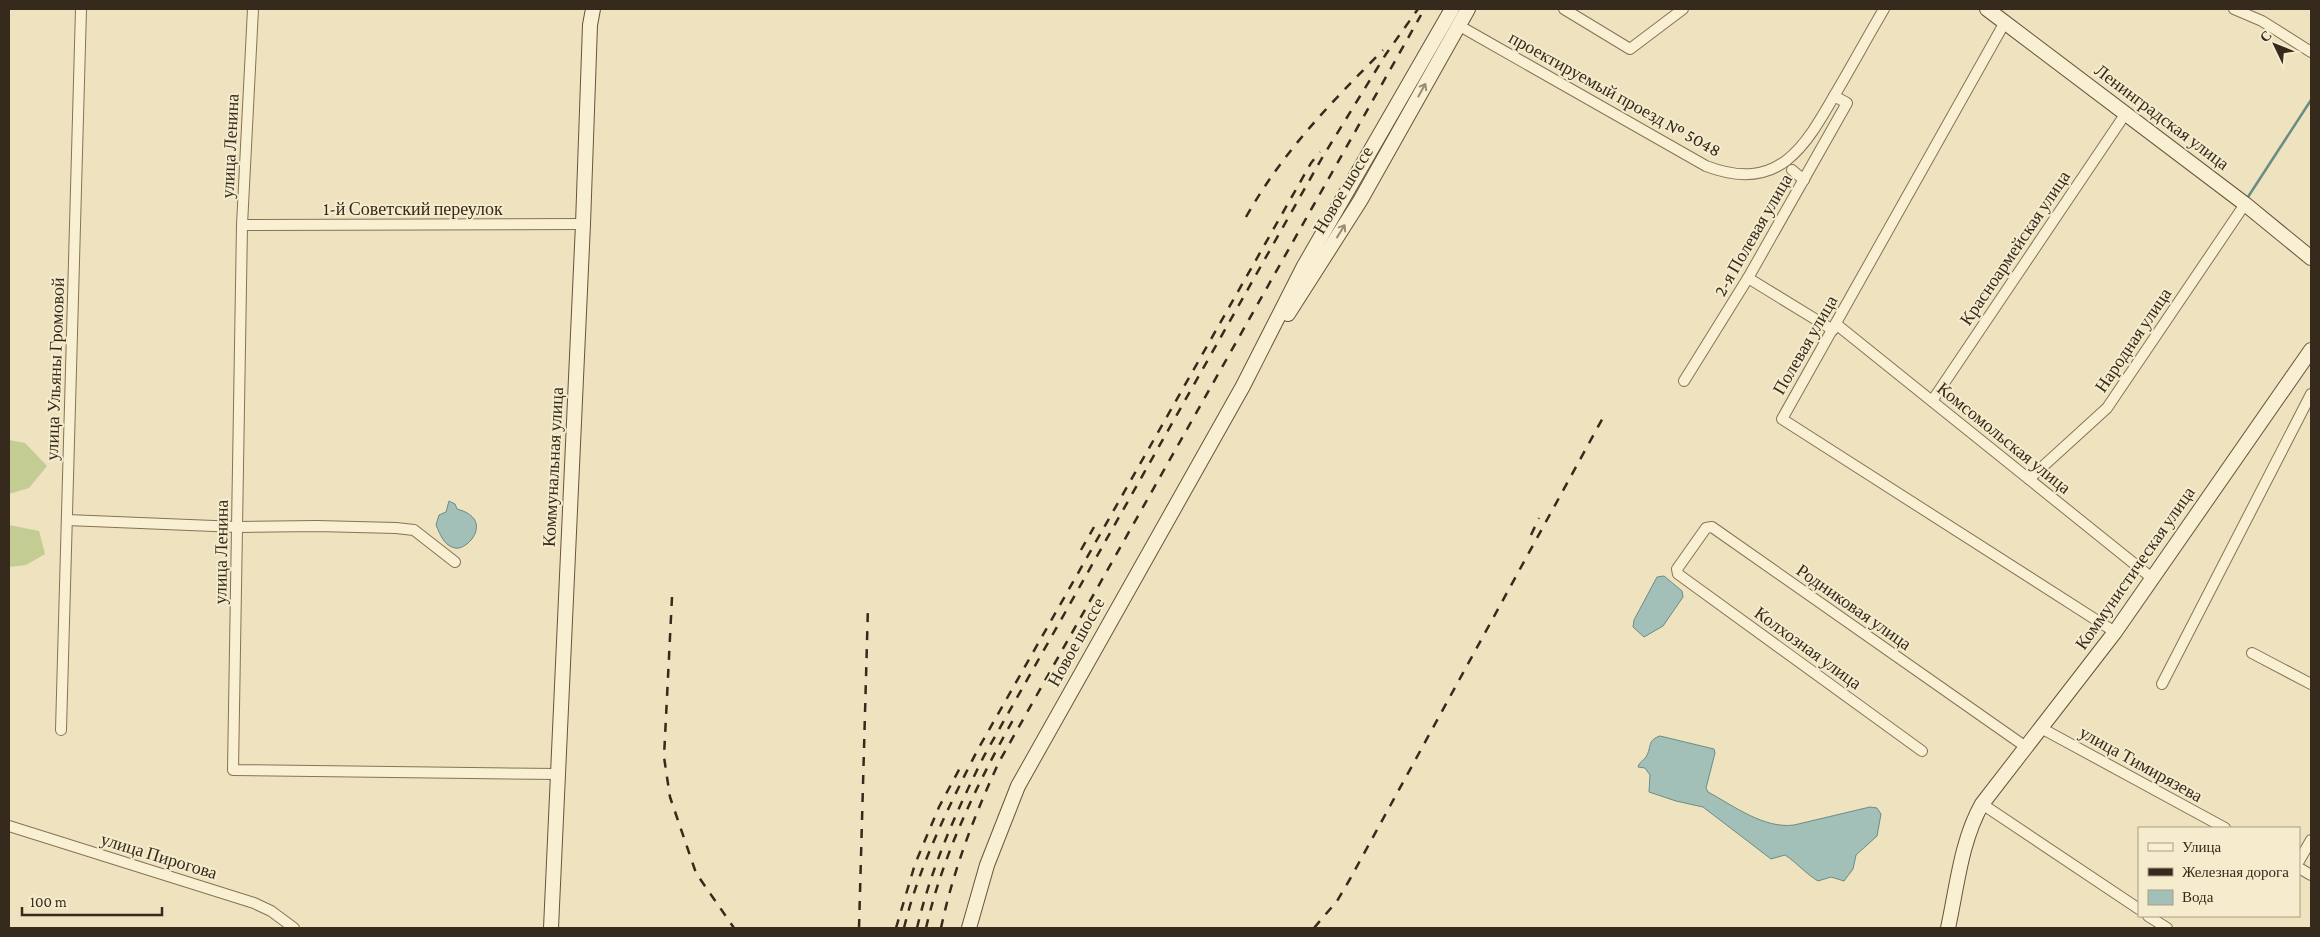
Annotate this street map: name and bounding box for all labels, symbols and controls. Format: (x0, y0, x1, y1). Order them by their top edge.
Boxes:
north arrow (2250, 20, 2300, 70)
street label: проектируемый проезд № 5048 (1506, 27, 1724, 161)
text: С (2256, 27, 2275, 45)
street label: Ленинградская улица (2091, 60, 2233, 174)
one-way arrow (1418, 83, 1427, 98)
street label: улица Ленина (217, 93, 243, 199)
street label: Новое шоссе (1309, 143, 1377, 237)
street label: Красноармейская улица (1956, 167, 2074, 329)
street label: 2-я Полевая улица (1710, 170, 1796, 300)
street label: 1-й Советский переулок (323, 199, 503, 219)
one-way arrow (1337, 224, 1347, 238)
street label: улица Ульяны Громовой (42, 277, 68, 461)
street label: Народная улица (2091, 284, 2175, 396)
street label: Полевая улица (1769, 292, 1841, 398)
street label: Комсомольская улица (1933, 378, 2075, 498)
street label: Коммунальная улица (539, 386, 567, 548)
street label: Коммунистическая улица (2071, 483, 2199, 653)
street label: улица Ленина (210, 499, 232, 605)
street label: Родниковая улица (1793, 560, 1915, 654)
street label: Новое шоссе (1043, 594, 1109, 690)
street label: Колхозная улица (1751, 603, 1865, 693)
street label: улица Тимирязева (2076, 722, 2206, 806)
legend (2138, 827, 2300, 917)
street label: улица Пирогова (98, 829, 220, 883)
text: Улица (2182, 839, 2221, 855)
text: Железная дорога (2182, 864, 2289, 880)
scale bar (22, 884, 162, 916)
text: Вода (2182, 889, 2214, 905)
text: 100 m (30, 894, 67, 910)

